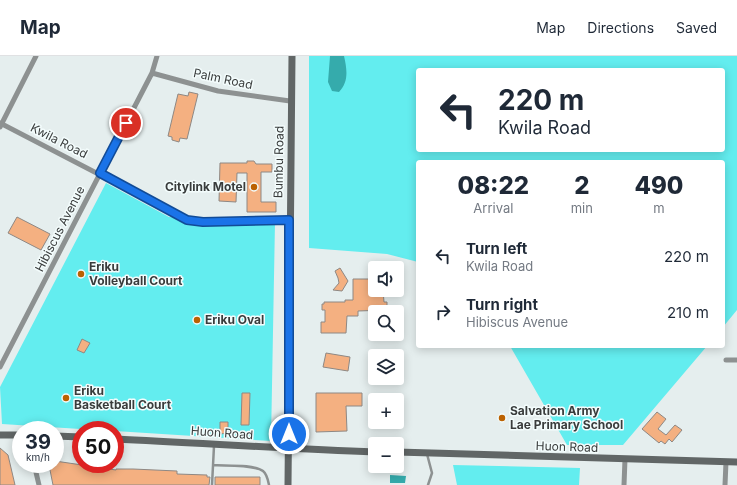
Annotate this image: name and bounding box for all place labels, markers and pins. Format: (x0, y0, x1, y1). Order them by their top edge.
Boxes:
pin (109, 106, 143, 140)
place label: Citylink Motel (165, 179, 246, 194)
marker: Citylink Motel (249, 182, 259, 192)
place label: Eriku Volleyball Court (89, 259, 183, 288)
marker: Eriku Volleyball Court (76, 269, 86, 279)
place label: Eriku Oval (205, 312, 264, 327)
marker: Eriku Oval (192, 315, 202, 325)
place label: Eriku Basketball Court (74, 383, 172, 412)
marker: Eriku Basketball Court (61, 393, 71, 403)
place label: Salvation Army Lae Primary School (510, 403, 623, 432)
marker: Salvation Army Lae Primary School (497, 413, 507, 423)

